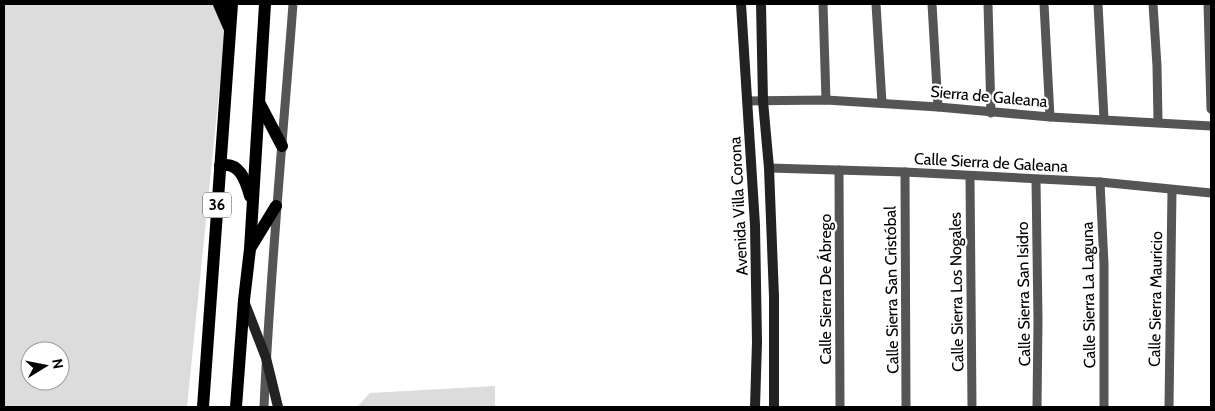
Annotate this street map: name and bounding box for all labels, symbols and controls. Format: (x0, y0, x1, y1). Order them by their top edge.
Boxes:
street label: Sierra de Galeana (930, 82, 1049, 111)
street label: Avenida Villa Corona (725, 136, 752, 276)
street label: Calle Sierra de Galeana (913, 149, 1069, 176)
road number: 36 (203, 192, 231, 218)
street label: Calle Sierra San Cristóbal (881, 206, 902, 374)
street label: Calle Sierra Los Nogales (946, 212, 967, 372)
street label: Calle Sierra De Ábrego (816, 213, 835, 364)
street label: Calle Sierra San Isidro (1013, 221, 1034, 367)
street label: Calle Sierra La Laguna (1078, 221, 1099, 369)
street label: Calle Sierra Mauricio (1145, 231, 1166, 367)
north arrow (20, 341, 70, 391)
text: N (48, 357, 68, 370)

